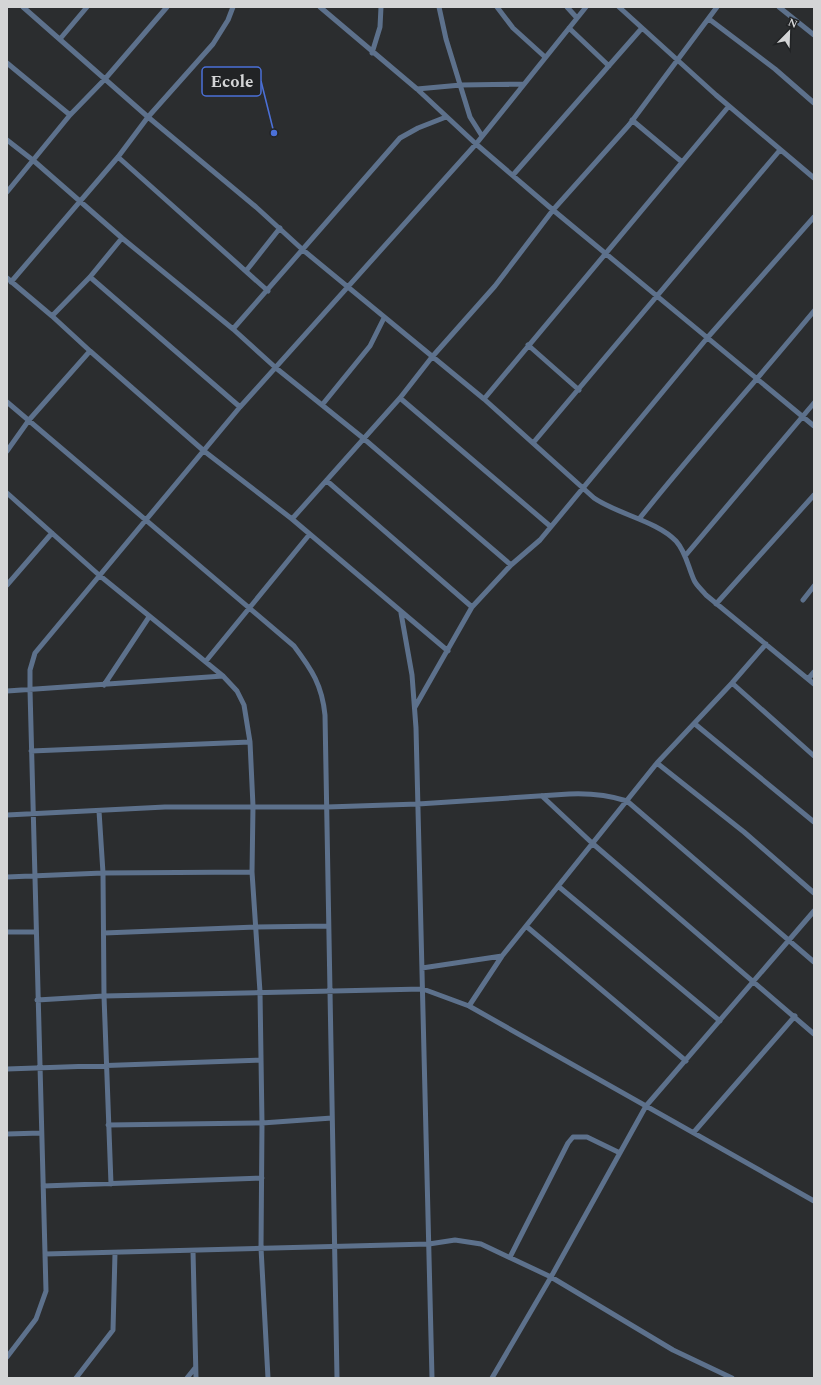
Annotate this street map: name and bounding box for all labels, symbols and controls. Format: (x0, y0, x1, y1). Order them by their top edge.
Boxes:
north arrow (769, 12, 809, 52)
text: N (785, 14, 800, 33)
callout: Ecole (202, 67, 261, 96)
text: Ecole (211, 69, 253, 95)

